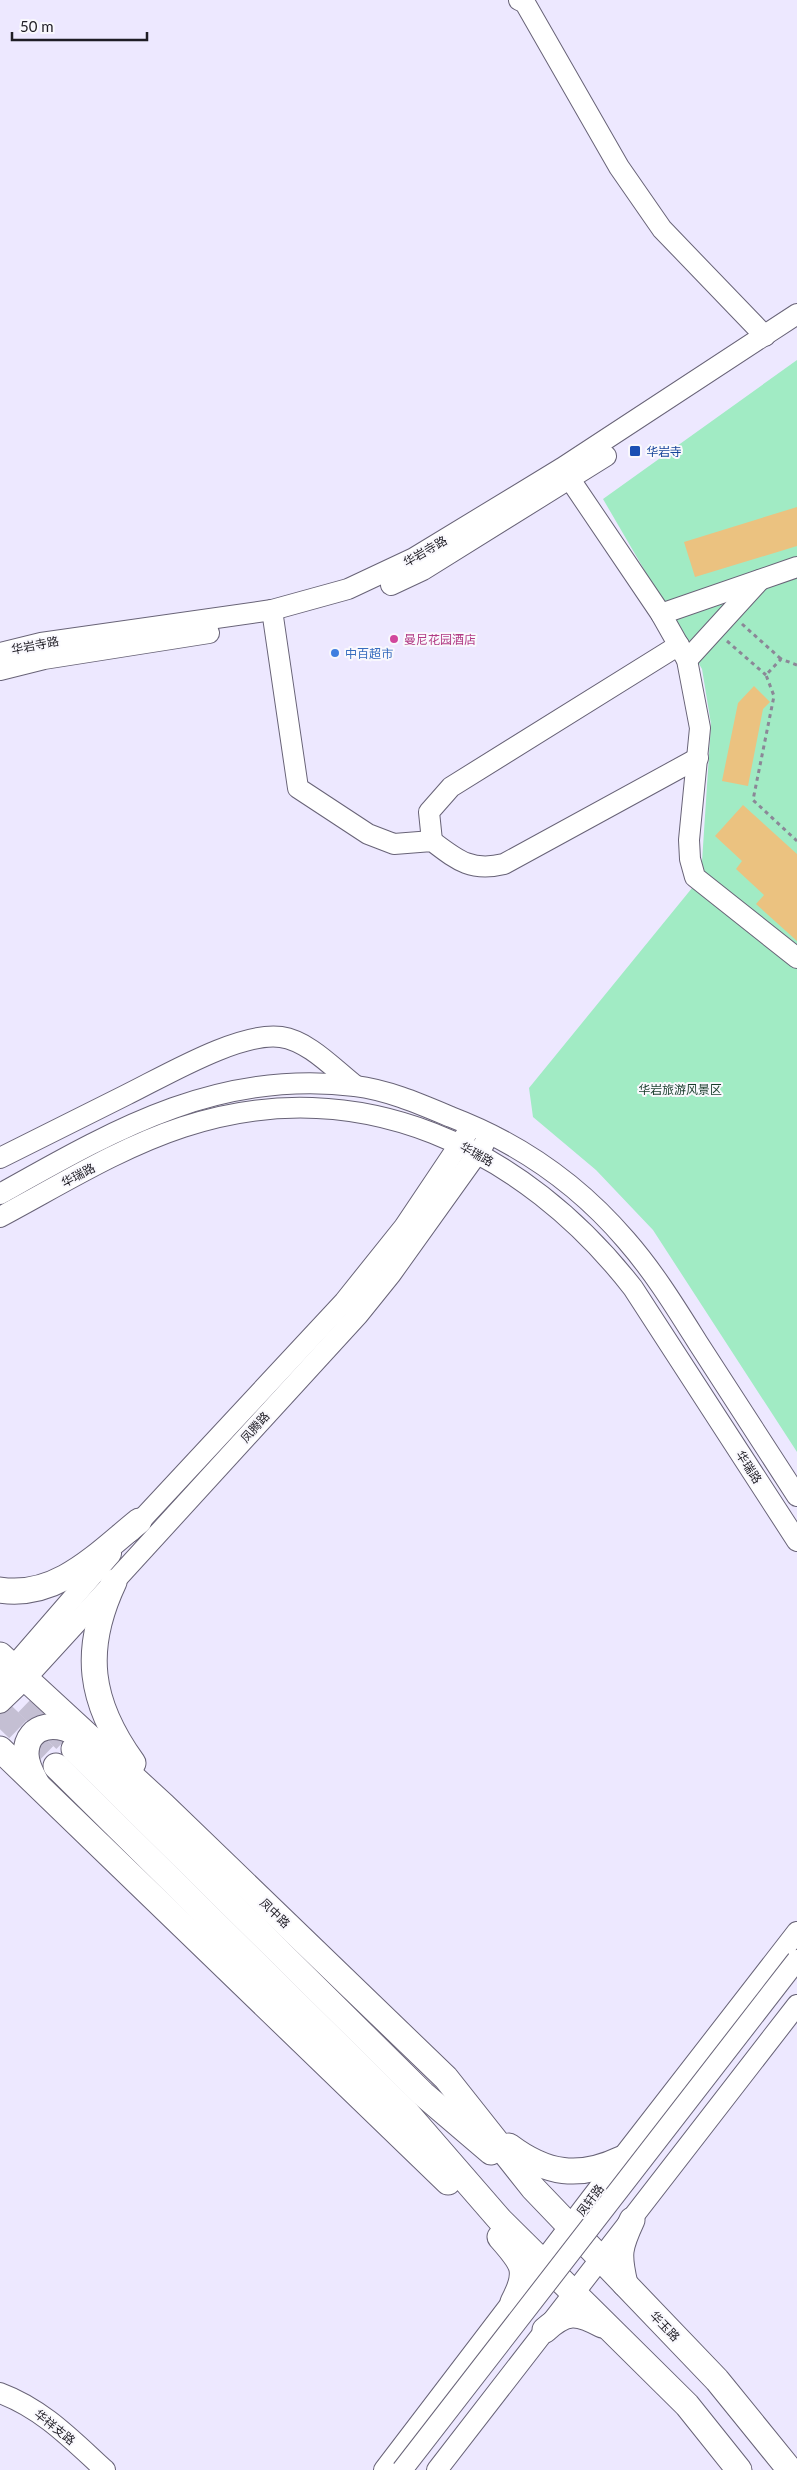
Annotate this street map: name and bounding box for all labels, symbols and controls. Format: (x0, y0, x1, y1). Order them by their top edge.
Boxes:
scale bar (12, 10, 148, 42)
text: 50 m (20, 17, 54, 35)
marker: 华岩寺 (628, 444, 642, 458)
place label: 华岩寺 (646, 444, 682, 459)
street label: 华岩寺路 (400, 533, 450, 569)
place label: 曼尼花园酒店 (404, 632, 476, 647)
street label: 华岩寺路 (10, 633, 60, 657)
marker: 曼尼花园酒店 (388, 633, 400, 645)
place label: 中百超市 (345, 646, 393, 661)
marker: 中百超市 (329, 647, 341, 659)
park label: 华岩旅游风景区 (638, 1082, 722, 1097)
street label: 华瑞路 (458, 1139, 496, 1169)
street label: 华瑞路 (59, 1160, 97, 1190)
street label: 凤腾路 (237, 1409, 273, 1445)
street label: 华瑞路 (733, 1448, 765, 1486)
street label: 凤中路 (257, 1895, 293, 1931)
street label: 凤轩路 (573, 2181, 607, 2219)
street label: 华玉路 (647, 2308, 683, 2344)
street label: 华祥支路 (32, 2406, 78, 2448)

